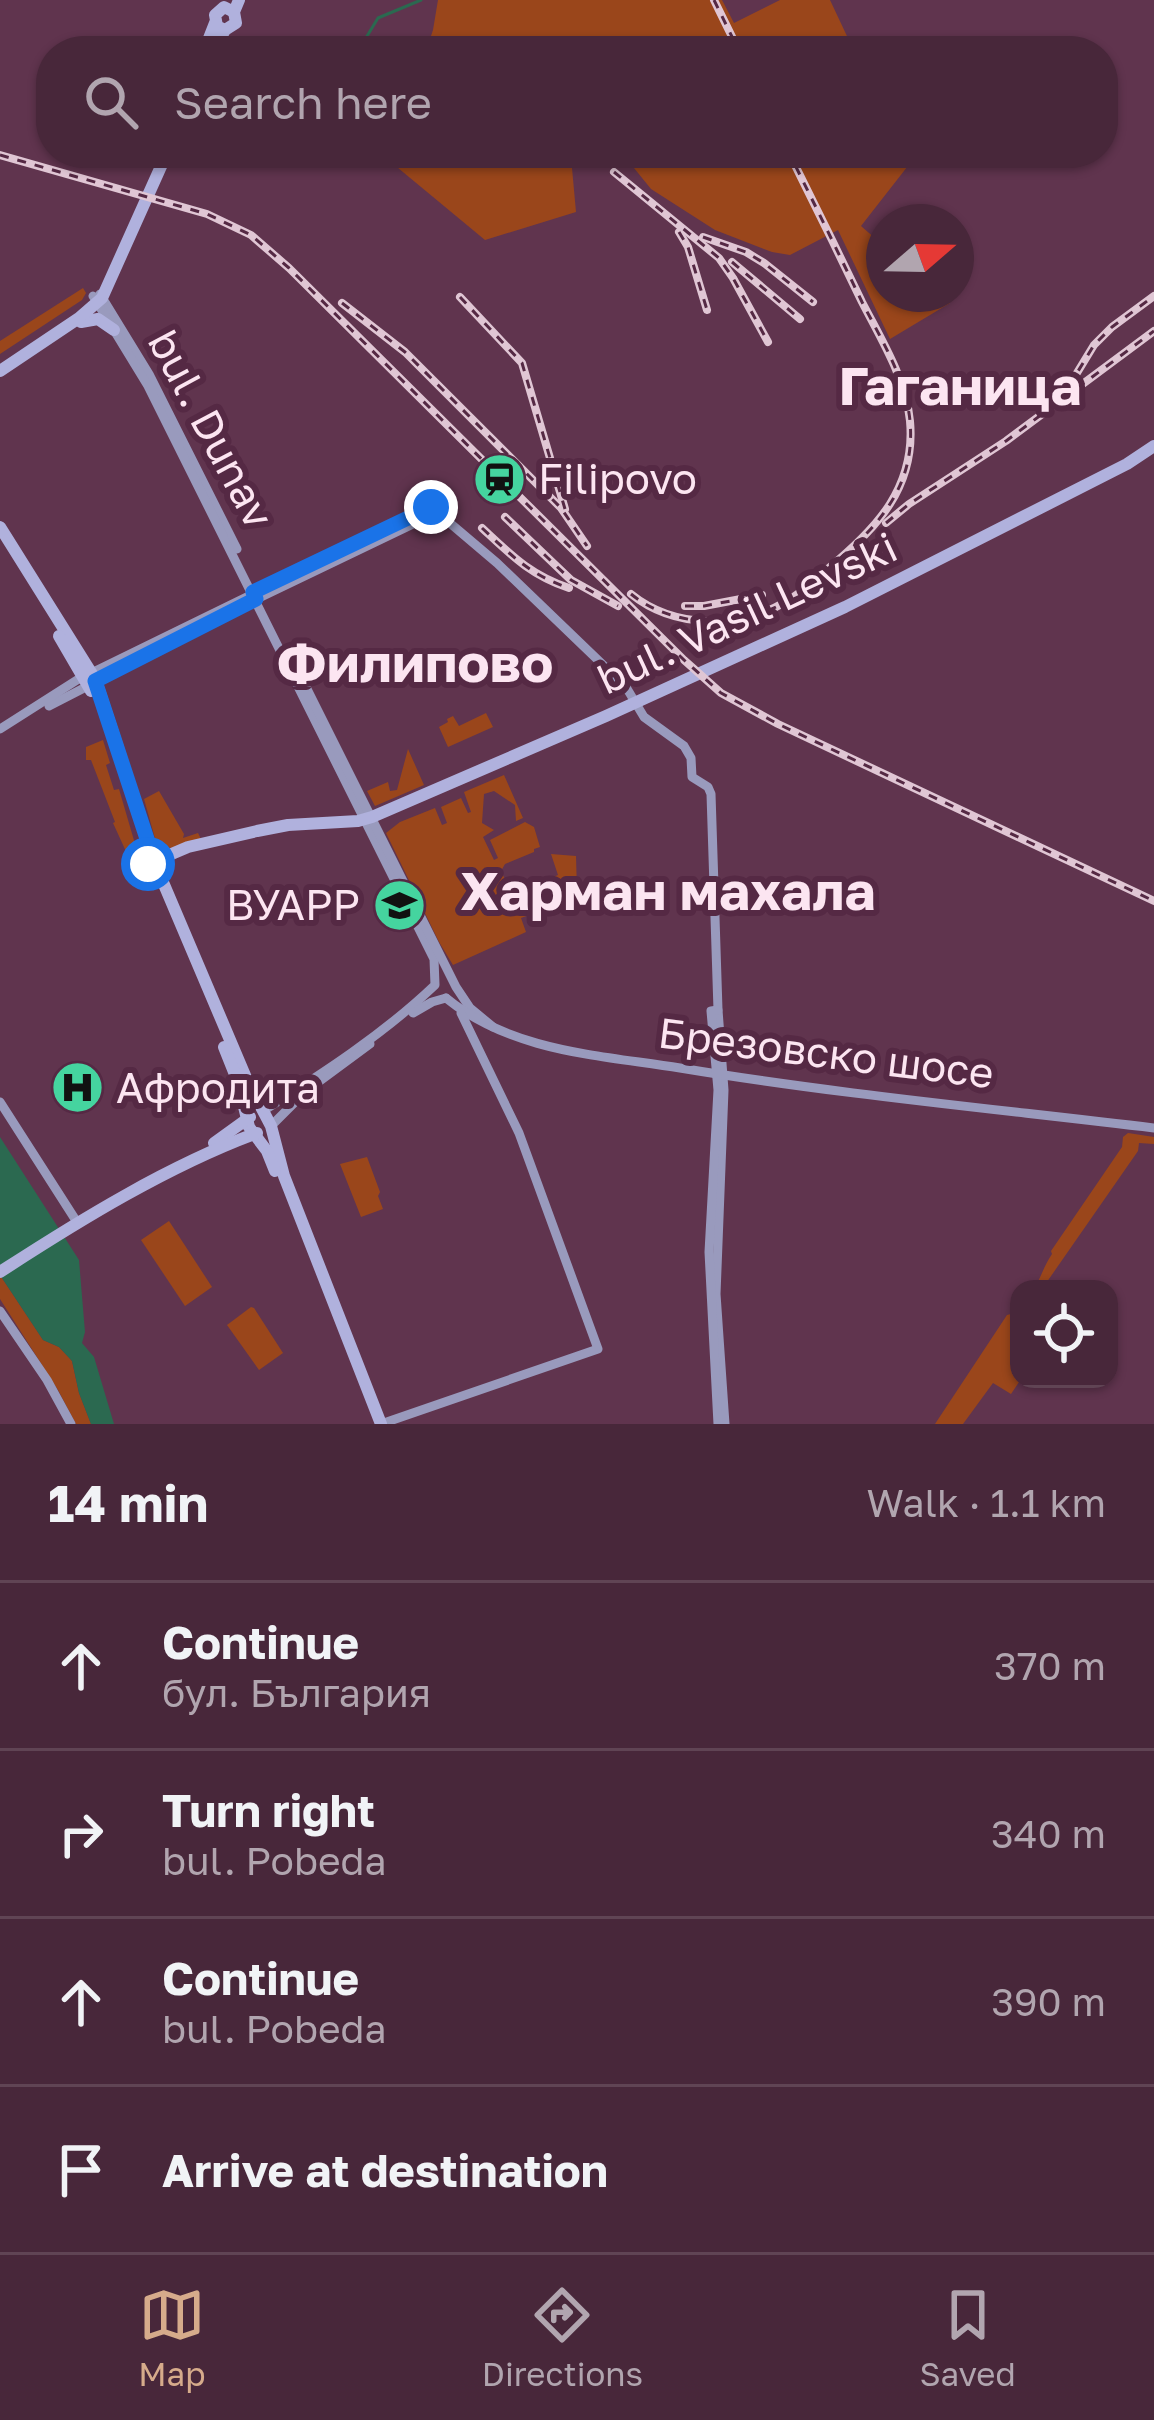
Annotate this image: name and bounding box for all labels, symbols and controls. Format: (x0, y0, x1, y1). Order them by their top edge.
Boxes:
search box (36, 36, 1118, 168)
icon: search (78, 69, 144, 135)
text: Search here (174, 75, 432, 129)
north arrow (866, 204, 974, 312)
street label: bul. Dunav (139, 321, 285, 536)
district label: Гаганица (838, 352, 1082, 417)
station icon: Filipovo (471, 451, 527, 507)
place label: Filipovo (538, 453, 697, 503)
route end (404, 480, 458, 534)
street label: bul. Vasil Levski (589, 521, 904, 703)
district label: Филипово (277, 629, 553, 694)
route start (121, 837, 175, 891)
district label: Харман махала (460, 857, 876, 922)
school or university icon: ВУАРР (371, 877, 427, 933)
place label: ВУАРР (226, 879, 360, 929)
street label: Брезовско шосе (656, 1007, 997, 1097)
hospital icon: Афродита (49, 1060, 105, 1116)
place label: Афродита (116, 1062, 320, 1112)
map controls (1010, 1280, 1118, 1388)
button: locate (1010, 1280, 1118, 1388)
text: 14 min (48, 1472, 208, 1533)
text: Walk · 1.1 km (867, 1479, 1106, 1526)
text: Continue (162, 1615, 359, 1669)
icon: ahead (48, 1633, 114, 1699)
text: 370 m (994, 1642, 1106, 1689)
text: бул. България (162, 1669, 431, 1716)
text: Turn right (162, 1783, 375, 1837)
icon: right (48, 1801, 114, 1867)
text: 340 m (991, 1810, 1106, 1857)
text: bul. Pobeda (162, 1837, 387, 1884)
text: Continue (162, 1951, 359, 2005)
icon: ahead (48, 1969, 114, 2035)
text: 390 m (991, 1978, 1106, 2025)
text: bul. Pobeda (162, 2005, 387, 2052)
icon: arrive (48, 2137, 114, 2203)
text: Arrive at destination (162, 2143, 608, 2197)
tab: Map (138, 2282, 206, 2393)
tab: Directions (482, 2282, 643, 2393)
tab: Saved (919, 2282, 1016, 2393)

